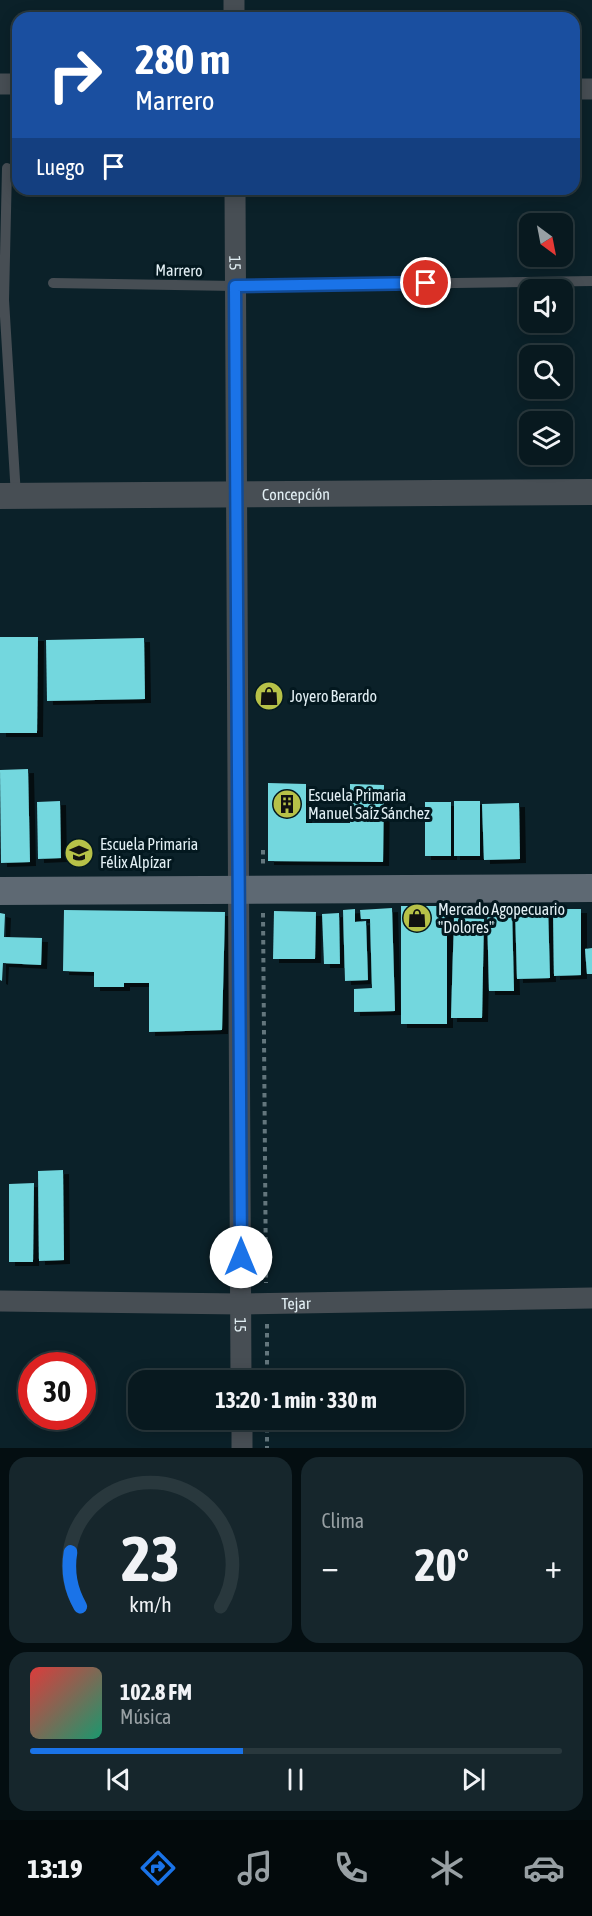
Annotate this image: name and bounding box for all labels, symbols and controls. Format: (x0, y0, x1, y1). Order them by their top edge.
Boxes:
text: 280 m (135, 35, 230, 83)
icon: right (36, 36, 114, 114)
text: Marrero (135, 85, 215, 116)
icon: arrive (97, 150, 130, 183)
text: Luego (36, 154, 85, 180)
north arrow (519, 213, 573, 267)
map controls (519, 213, 573, 465)
street label: 15 (226, 255, 244, 271)
pin (400, 257, 451, 308)
street label: Marrero (155, 261, 203, 279)
icon: arrive (409, 266, 442, 299)
button: sound (519, 279, 573, 333)
button: search (519, 345, 573, 399)
button: layers (519, 411, 573, 465)
street label: Concepción (262, 485, 330, 504)
shop icon: Joyero Berardo (253, 680, 285, 712)
place label: Joyero Berardo (290, 687, 377, 706)
place label: Escuela Primaria Manuel Saíz Sánchez (308, 786, 430, 822)
building icon: Escuela Primaria Manuel Saíz Sánchez (271, 788, 303, 820)
place label: Escuela Primaria Félix Alpízar (100, 835, 198, 872)
school or university icon: Escuela Primaria Félix Alpízar (63, 837, 95, 869)
place label: Mercado Agopecuario "Dolores" (438, 900, 565, 936)
shop icon: Mercado Agopecuario "Dolores" (401, 902, 433, 934)
position arrow (209, 1225, 273, 1289)
street label: Tejar (281, 1294, 311, 1313)
street label: 15 (232, 1317, 250, 1333)
speed limit sign: 30 (18, 1352, 96, 1430)
text: 13:20 · 1 min · 330 m (215, 1387, 377, 1413)
text: Clima (322, 1509, 364, 1532)
text: 23 (121, 1523, 180, 1594)
text: 20° (414, 1539, 469, 1591)
text: − (322, 1547, 339, 1585)
text: + (545, 1547, 562, 1585)
text: km/h (129, 1592, 172, 1617)
text: 102.8 FM (120, 1679, 192, 1705)
text: Música (120, 1705, 171, 1728)
icon: previous (102, 1763, 135, 1796)
icon: pause (279, 1763, 312, 1796)
icon: next (457, 1763, 490, 1796)
icon: directions (137, 1847, 179, 1889)
icon: music (234, 1847, 276, 1889)
icon: phone (330, 1847, 372, 1889)
icon: climate (426, 1847, 468, 1889)
icon: car (523, 1847, 565, 1889)
text: 13:19 (27, 1853, 83, 1884)

